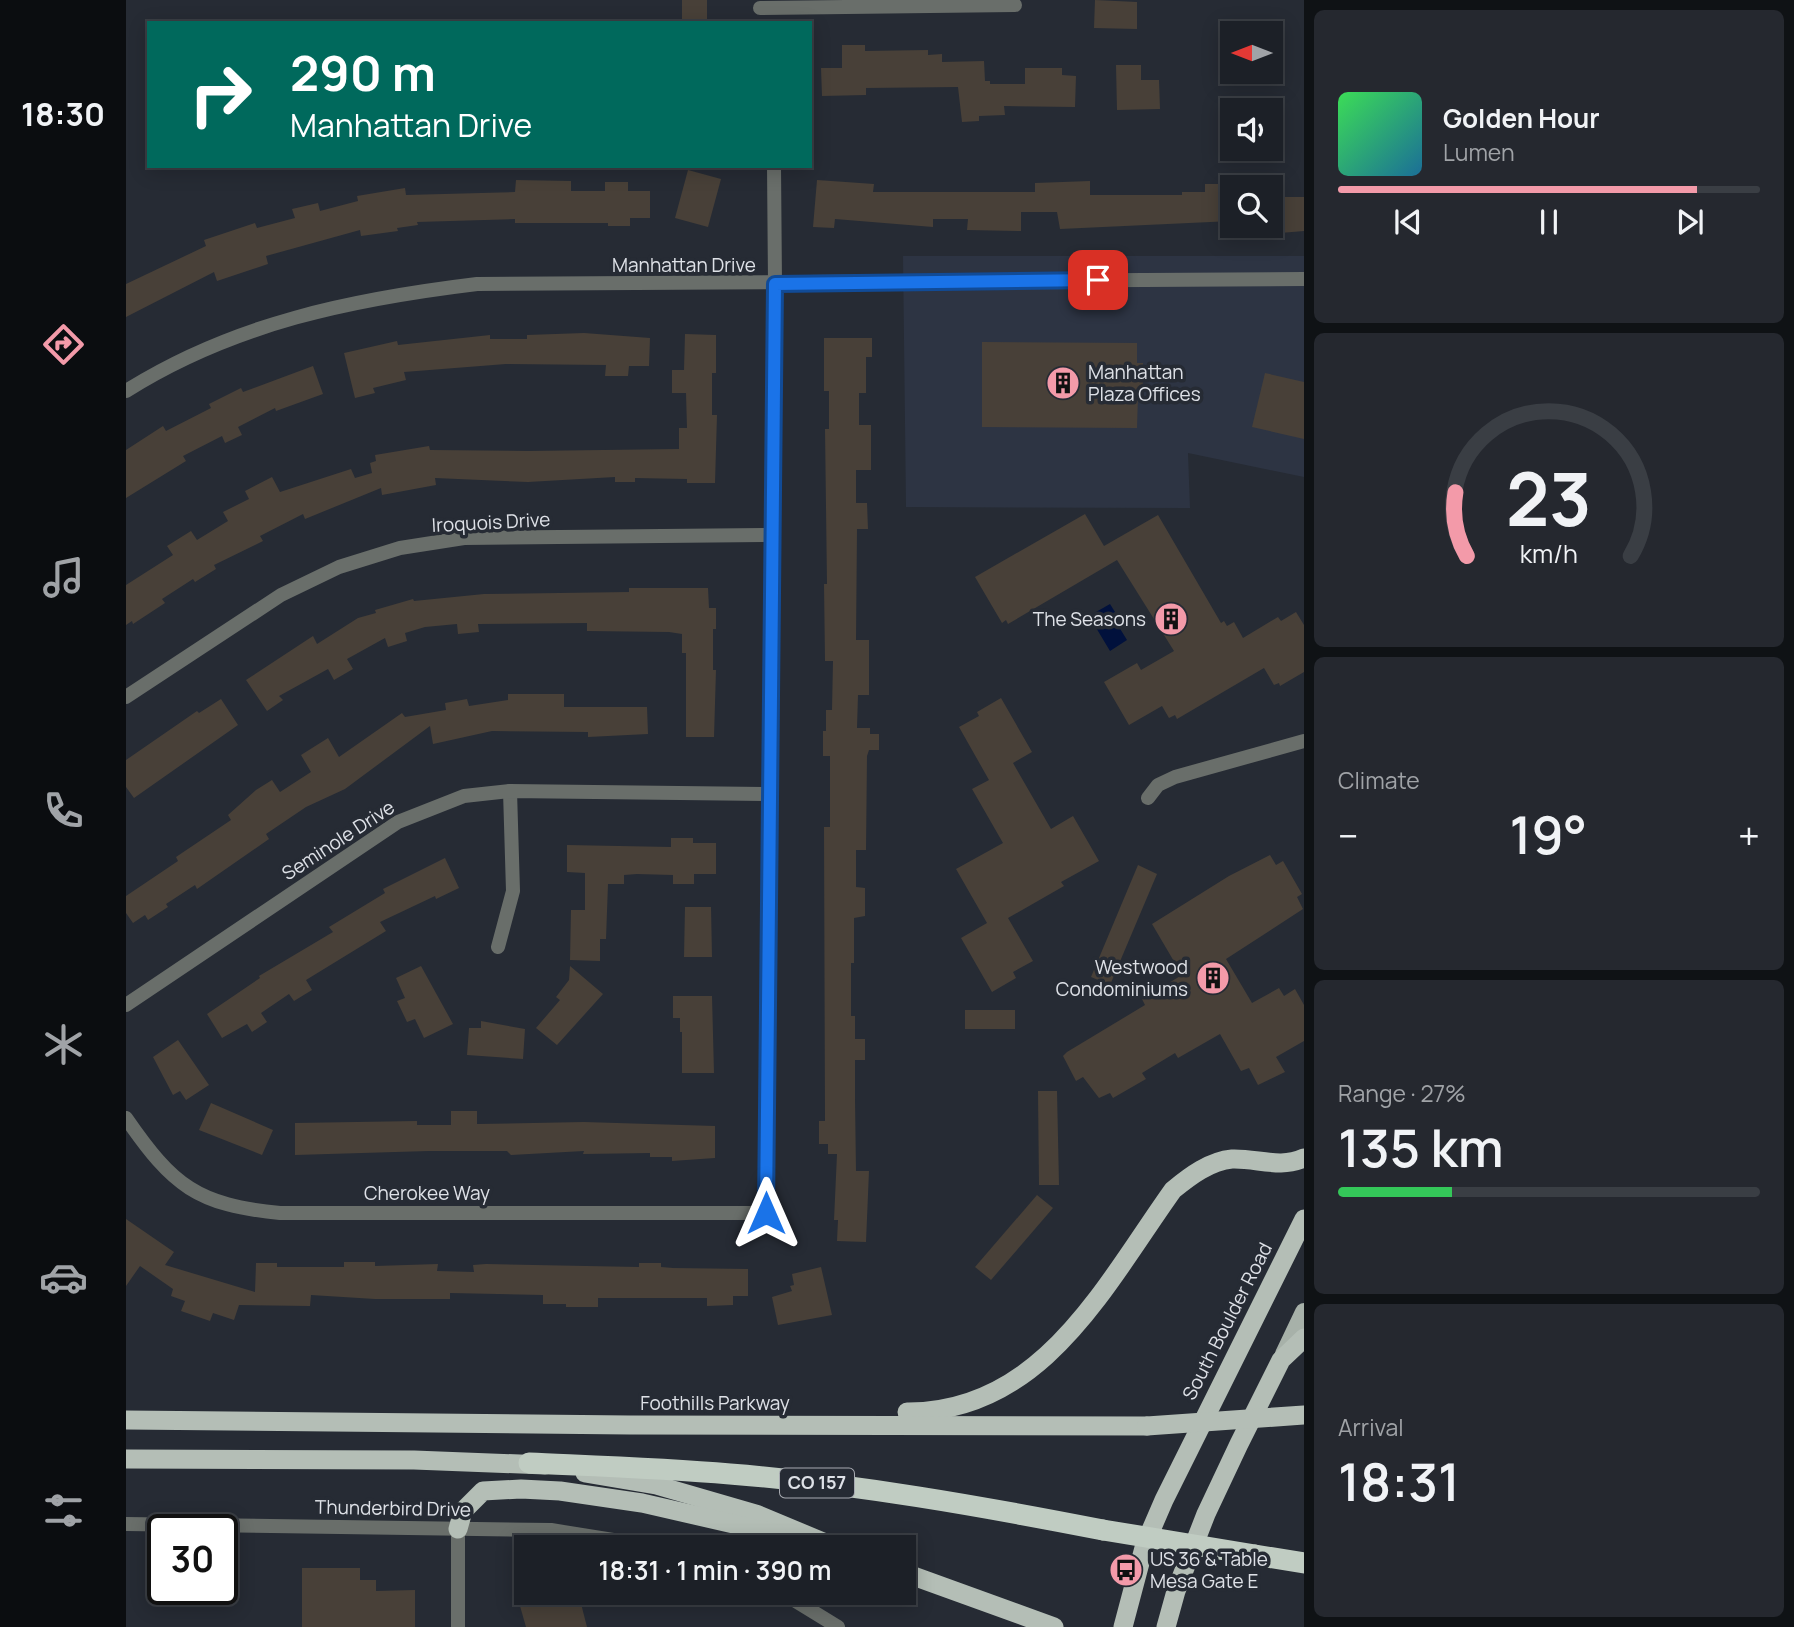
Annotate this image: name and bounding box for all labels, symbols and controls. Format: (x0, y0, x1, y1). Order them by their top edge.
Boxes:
north arrow (1220, 21, 1283, 84)
map controls (1220, 21, 1283, 238)
text: 290 m (290, 39, 436, 106)
icon: right (175, 49, 266, 140)
text: 18:30 (21, 92, 105, 136)
button: sound (1220, 98, 1283, 161)
text: Golden Hour (1443, 100, 1600, 136)
text: Manhattan Drive (290, 103, 532, 147)
text: Lumen (1443, 136, 1515, 168)
button: search (1220, 175, 1283, 238)
icon: previous (1389, 203, 1427, 241)
icon: pause (1530, 203, 1568, 241)
icon: next (1671, 203, 1709, 241)
pin (1068, 250, 1128, 310)
street label: Manhattan Drive (612, 252, 756, 278)
icon: arrive (1079, 261, 1117, 299)
icon: directions (39, 320, 88, 369)
place label: Manhattan Plaza Offices (1088, 359, 1201, 407)
building icon: Manhattan Plaza Offices (1044, 364, 1082, 402)
text: 23 (1506, 449, 1592, 549)
street label: Iroquois Drive (431, 506, 551, 538)
text: km/h (1520, 536, 1578, 571)
icon: music (39, 553, 88, 602)
building icon: The Seasons (1152, 600, 1190, 638)
place label: The Seasons (1033, 606, 1146, 632)
text: Climate (1338, 764, 1420, 796)
icon: phone (39, 786, 88, 835)
street label: Seminole Drive (277, 794, 399, 886)
text: 19° (1509, 799, 1587, 870)
text: − (1338, 809, 1359, 861)
text: + (1738, 809, 1760, 861)
place label: Westwood Condominiums (1056, 954, 1188, 1002)
building icon: Westwood Condominiums (1194, 959, 1232, 997)
icon: climate (39, 1020, 88, 1069)
text: Range · 27% (1338, 1077, 1466, 1109)
text: 135 km (1338, 1112, 1504, 1183)
position arrow (729, 1176, 803, 1250)
street label: Cherokee Way (364, 1180, 490, 1206)
street label: South Boulder Road (1176, 1238, 1278, 1404)
icon: car (39, 1253, 88, 1302)
street label: Foothills Parkway (640, 1390, 790, 1416)
text: Arrival (1338, 1411, 1404, 1443)
text: 18:31 (1338, 1446, 1460, 1517)
road number: CO 157 (780, 1468, 854, 1498)
icon: filters (39, 1486, 88, 1535)
street label: Thunderbird Drive (315, 1494, 471, 1522)
speed limit sign: 30 (147, 1514, 238, 1605)
place label: US 36 & Table Mesa Gate E (1150, 1546, 1268, 1594)
bus stop icon: US 36 & Table Mesa Gate E (1107, 1551, 1145, 1589)
text: 18:31 · 1 min · 390 m (599, 1552, 831, 1588)

